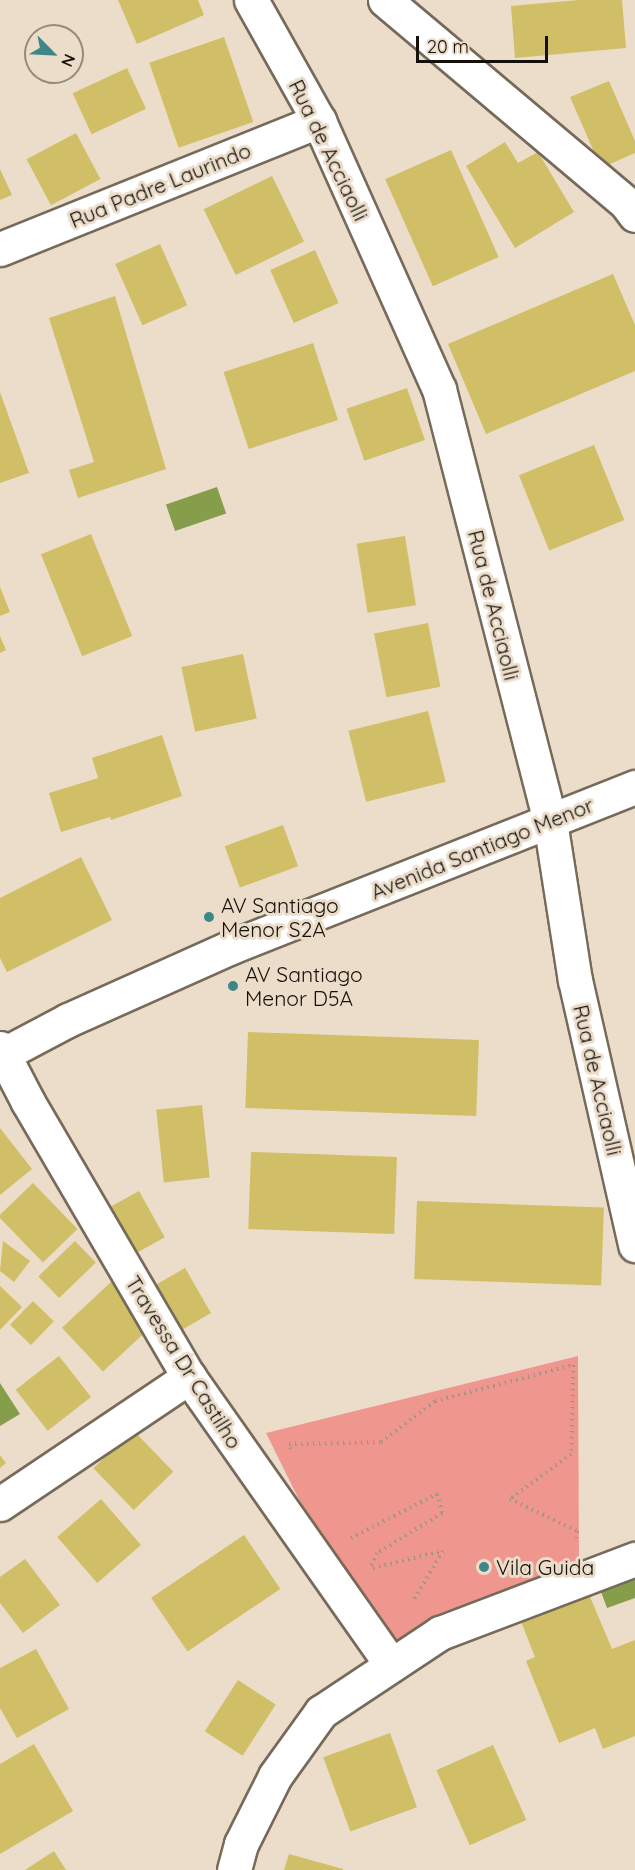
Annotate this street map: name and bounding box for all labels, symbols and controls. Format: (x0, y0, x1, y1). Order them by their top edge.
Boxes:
north arrow (24, 24, 84, 84)
scale bar (419, 24, 551, 62)
text: 20 m (427, 35, 469, 58)
text: N (57, 51, 80, 70)
street label: Rua de Acciaolli (284, 75, 374, 225)
street label: Rua Padre Laurindo (66, 137, 254, 233)
street label: Rua de Acciaolli (463, 527, 525, 683)
street label: Avenida Santiago Menor (367, 792, 597, 904)
place label: AV Santiago Menor S2A (221, 892, 339, 942)
marker: AV Santiago Menor S2A (202, 910, 216, 924)
place label: AV Santiago Menor D5A (245, 961, 363, 1011)
marker: AV Santiago Menor D5A (226, 979, 240, 993)
street label: Rua de Acciaolli (568, 1002, 628, 1158)
street label: Travessa Dr Castilho (121, 1271, 247, 1453)
place label: Vila Guida (496, 1554, 594, 1580)
marker: Vila Guida (477, 1560, 491, 1574)

